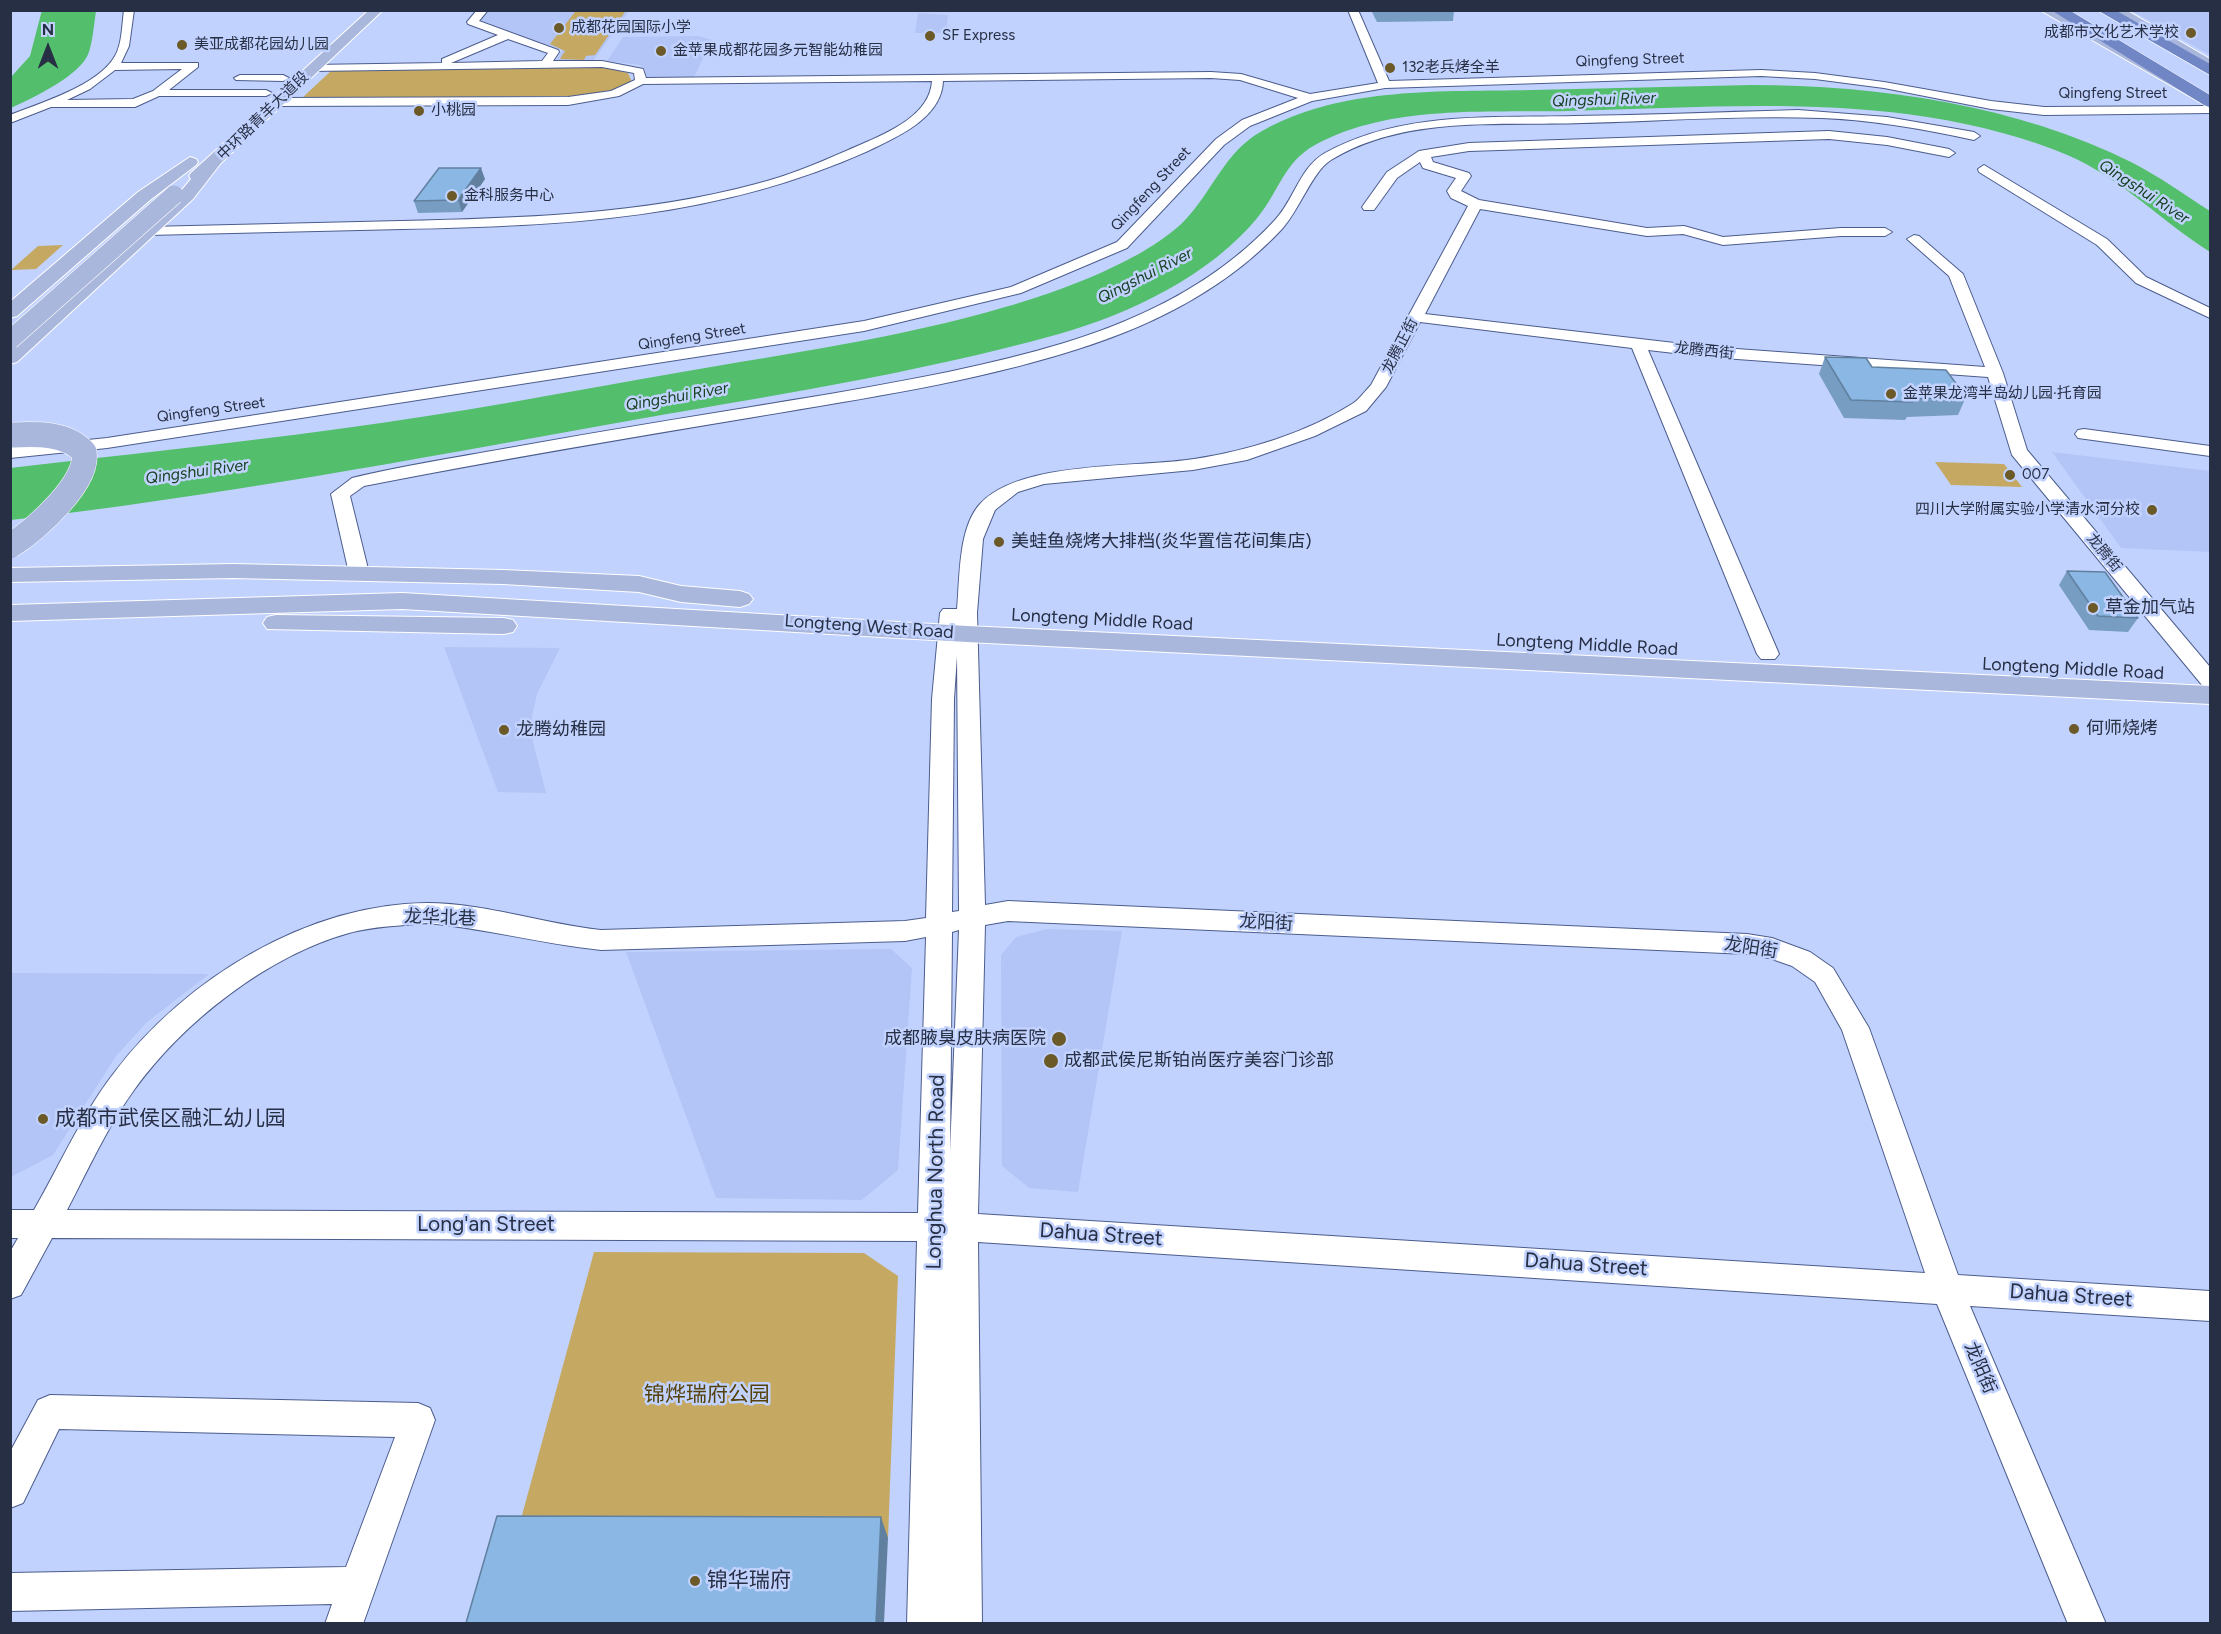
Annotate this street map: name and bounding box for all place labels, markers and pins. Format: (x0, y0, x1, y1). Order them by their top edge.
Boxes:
place label: 成都花园国际小学 (571, 19, 691, 37)
marker: 成都花园国际小学 (552, 21, 566, 35)
place label: 成都市文化艺术学校 (2044, 24, 2179, 42)
marker: 成都市文化艺术学校 (2184, 26, 2198, 40)
place label: SF Express (942, 27, 1015, 45)
marker: SF Express (923, 29, 937, 43)
place label: 美亚成都花园幼儿园 (194, 36, 329, 54)
marker: 美亚成都花园幼儿园 (175, 38, 189, 52)
place label: 金苹果成都花园多元智能幼稚园 (673, 42, 883, 60)
marker: 金苹果成都花园多元智能幼稚园 (654, 44, 668, 58)
place label: 132老兵烤全羊 (1402, 59, 1500, 77)
marker: 132老兵烤全羊 (1383, 61, 1397, 75)
place label: 小桃园 (431, 102, 476, 120)
marker: 小桃园 (412, 104, 426, 118)
place label: 金科服务中心 (464, 187, 554, 205)
marker: 金科服务中心 (445, 189, 459, 203)
place label: 金苹果龙湾半岛幼儿园·托育园 (1903, 385, 2102, 403)
marker: 金苹果龙湾半岛幼儿园·托育园 (1884, 387, 1898, 401)
place label: 007 (2022, 466, 2049, 484)
marker: 007 (2003, 468, 2017, 482)
place label: 四川大学附属实验小学清水河分校 (1915, 501, 2140, 519)
marker: 四川大学附属实验小学清水河分校 (2145, 503, 2159, 517)
place label: 美蛙鱼烧烤大排档(炎华置信花间集店) (1011, 531, 1312, 553)
marker: 美蛙鱼烧烤大排档(炎华置信花间集店) (992, 535, 1006, 549)
place label: 草金加气站 (2105, 597, 2195, 619)
marker: 草金加气站 (2086, 601, 2100, 615)
place label: 何师烧烤 (2086, 718, 2158, 740)
place label: 龙腾幼稚园 (516, 719, 606, 741)
marker: 何师烧烤 (2067, 722, 2081, 736)
marker: 龙腾幼稚园 (497, 723, 511, 737)
place label: 成都腋臭皮肤病医院 (884, 1028, 1046, 1050)
marker: 成都腋臭皮肤病医院 (1050, 1030, 1068, 1048)
place label: 成都武侯尼斯铂尚医疗美容门诊部 (1064, 1050, 1334, 1072)
marker: 成都武侯尼斯铂尚医疗美容门诊部 (1042, 1052, 1060, 1070)
place label: 成都市武侯区融汇幼儿园 (55, 1106, 286, 1132)
marker: 成都市武侯区融汇幼儿园 (36, 1112, 50, 1126)
place label: 锦华瑞府 (707, 1568, 791, 1594)
marker: 锦华瑞府 (688, 1574, 702, 1588)

